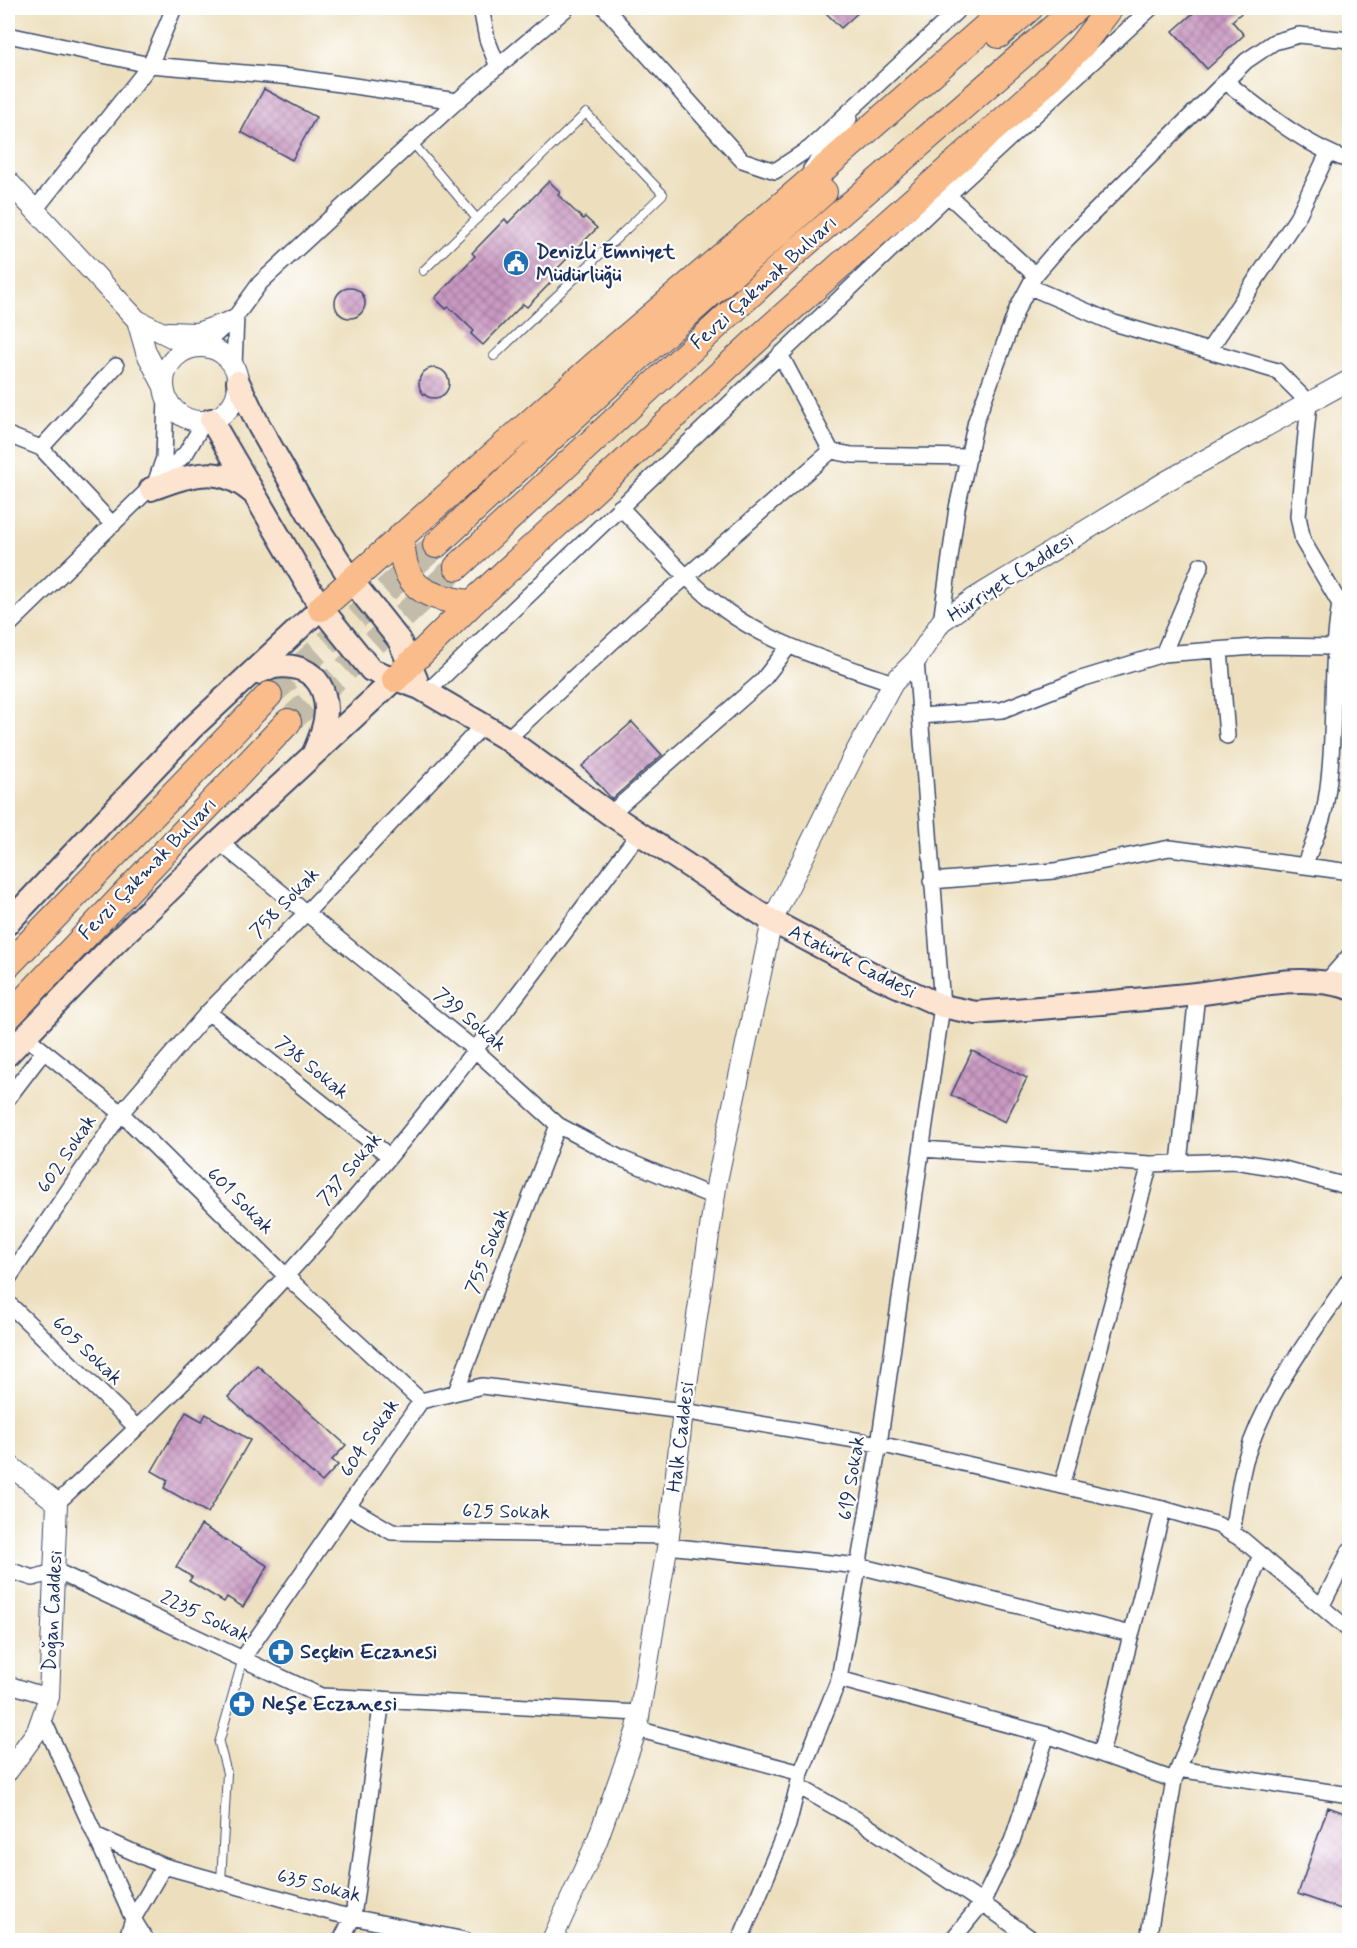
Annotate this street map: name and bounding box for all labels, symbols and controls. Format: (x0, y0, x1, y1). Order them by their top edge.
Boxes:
street label: Fevzi Çakmak Bulvarı (685, 210, 843, 356)
place label: Denizli Emniyet Müdürlüğü (536, 239, 676, 289)
public building icon: Denizli Emniyet Müdürlüğü (501, 248, 531, 278)
street label: Hürriyet Caddesi (942, 527, 1080, 629)
street label: Fevzi Çakmak Bulvarı (73, 792, 223, 946)
street label: 758 Sokak (244, 861, 326, 945)
street label: Atatürk Caddesi (784, 918, 920, 1006)
street label: 739 Sokak (428, 982, 512, 1058)
street label: 738 Sokak (270, 1030, 355, 1106)
street label: 602 Sokak (31, 1109, 103, 1199)
street label: 737 Sokak (311, 1127, 389, 1211)
street label: 601 Sokak (200, 1161, 280, 1241)
street label: 755 Sokak (459, 1204, 517, 1298)
street label: 605 Sokak (46, 1310, 128, 1392)
street label: Halk Caddesi (661, 1380, 701, 1494)
street label: 604 Sokak (334, 1393, 406, 1483)
street label: 619 Sokak (832, 1434, 872, 1522)
street label: 625 Sokak (462, 1498, 550, 1526)
street label: Doğan Caddesi (36, 1550, 70, 1672)
street label: 2235 Sokak (156, 1584, 255, 1650)
pharmacy icon: Seçkin Eczanesi (266, 1637, 296, 1667)
place label: Seçkin Eczanesi (300, 1639, 437, 1666)
pharmacy icon: Neşe Eczanesi (227, 1689, 257, 1719)
place label: Neşe Eczanesi (262, 1691, 397, 1718)
street label: 635 Sokak (274, 1863, 364, 1909)

